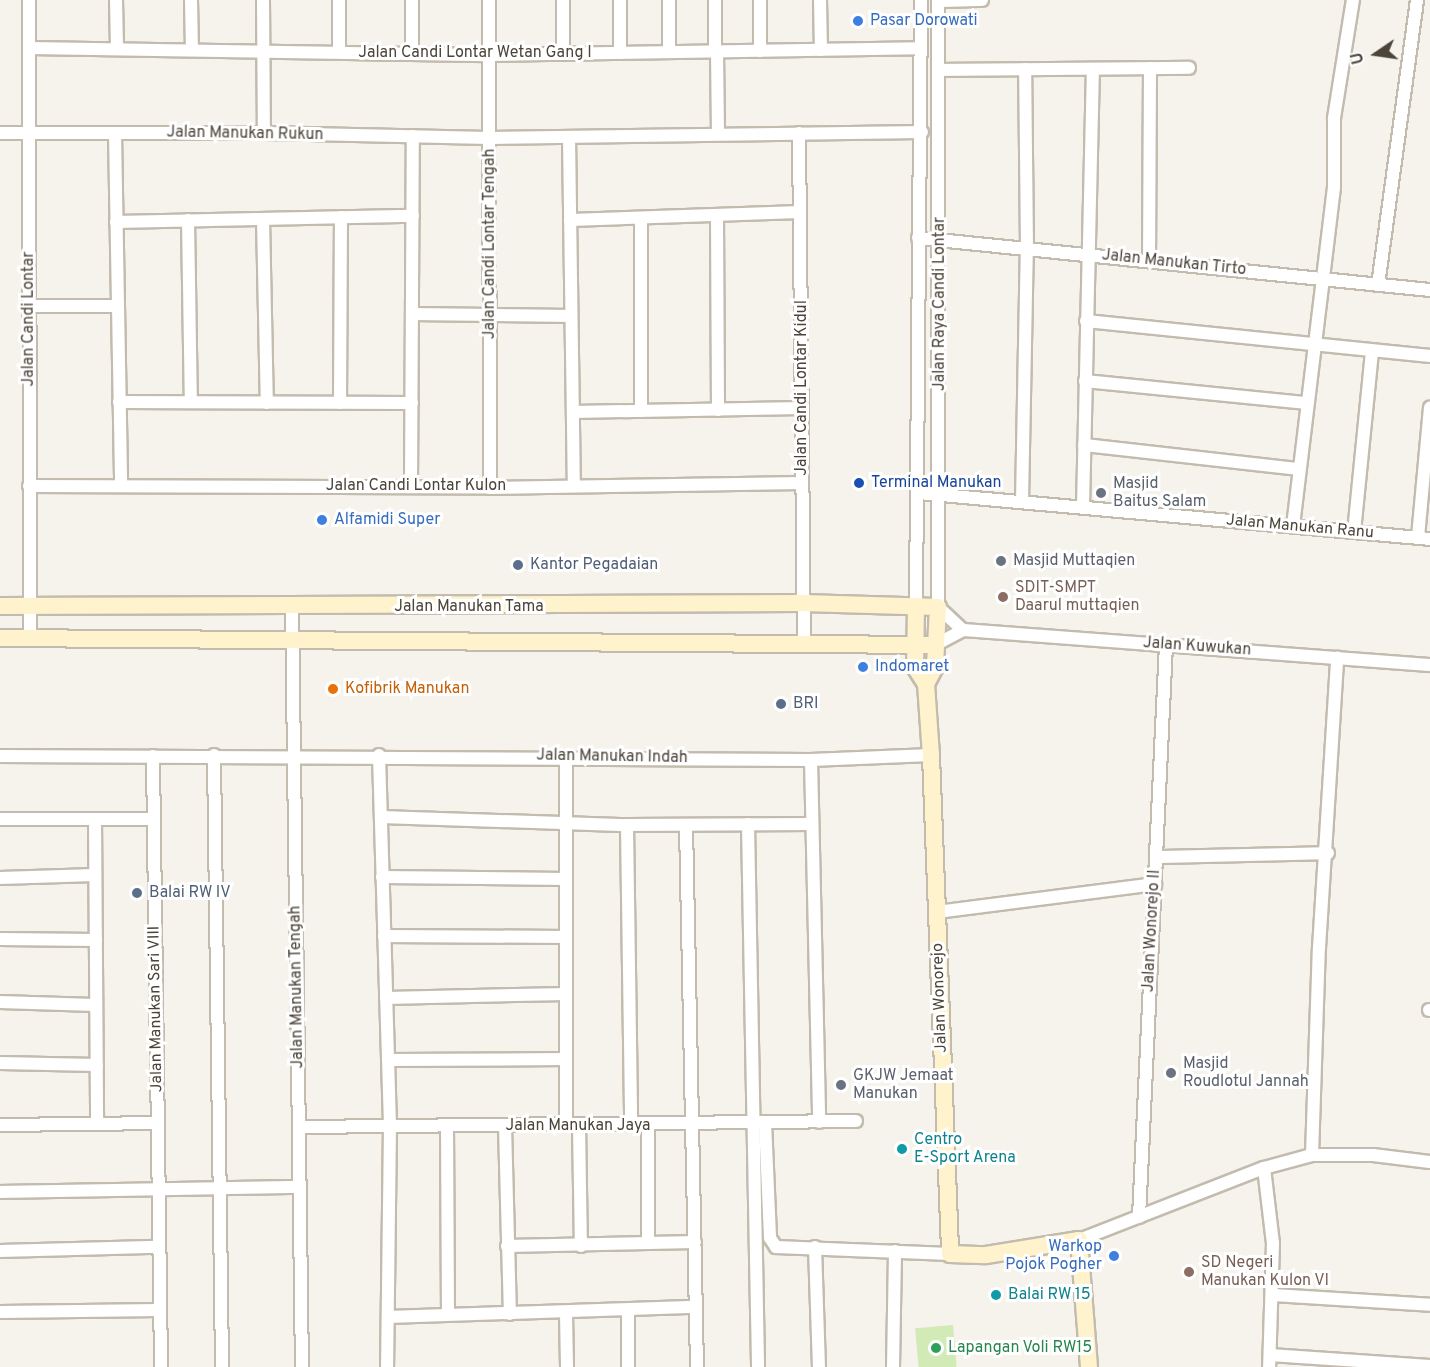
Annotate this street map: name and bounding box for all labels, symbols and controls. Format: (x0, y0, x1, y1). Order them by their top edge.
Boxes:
place label: Pasar Dorowati (870, 11, 978, 31)
marker: Pasar Dorowati (851, 14, 865, 28)
north arrow (1346, 24, 1406, 84)
street label: Jalan Candi Lontar Wetan Gang I (358, 43, 592, 63)
text: U (1347, 50, 1369, 66)
street label: Jalan Manukan Rukun (166, 123, 324, 145)
street label: Jalan Candi Lontar Tengah (480, 148, 500, 340)
street label: Jalan Raya Candi Lontar (930, 217, 950, 391)
street label: Jalan Manukan Tirto (1100, 246, 1248, 280)
street label: Jalan Candi Lontar (19, 251, 39, 387)
street label: Jalan Candi Lontar Kidul (792, 300, 812, 476)
place label: Terminal Manukan (871, 473, 1002, 493)
place label: Masjid Baitus Salam (1113, 474, 1206, 512)
street label: Jalan Candi Lontar Kulon (326, 476, 506, 496)
marker: Terminal Manukan (852, 476, 866, 490)
marker: Masjid Baitus Salam (1094, 486, 1108, 500)
place label: Alfamidi Super (334, 510, 440, 530)
street label: Jalan Manukan Ranu (1225, 511, 1375, 543)
marker: Alfamidi Super (315, 513, 329, 527)
place label: Masjid Muttaqien (1013, 551, 1135, 571)
marker: Masjid Muttaqien (994, 554, 1008, 568)
place label: Kantor Pegadaian (530, 555, 658, 575)
marker: Kantor Pegadaian (511, 558, 525, 572)
place label: SDIT-SMPT Daarul muttaqien (1015, 578, 1140, 616)
marker: SDIT-SMPT Daarul muttaqien (996, 590, 1010, 604)
street label: Jalan Manukan Tama (394, 597, 544, 617)
street label: Jalan Kuwukan (1142, 634, 1252, 660)
place label: Indomaret (875, 657, 949, 677)
marker: Indomaret (856, 660, 870, 674)
place label: Kofibrik Manukan (345, 679, 469, 699)
marker: Kofibrik Manukan (326, 682, 340, 696)
place label: BRI (793, 694, 819, 714)
marker: BRI (774, 697, 788, 711)
street label: Jalan Manukan Indah (536, 746, 688, 768)
street label: Jalan Wonorejo II (1139, 869, 1165, 993)
place label: Balai RW IV (149, 883, 231, 903)
marker: Balai RW IV (130, 886, 144, 900)
street label: Jalan Manukan Tengah (286, 905, 308, 1069)
street label: Jalan Manukan Sari VIII (145, 925, 167, 1093)
street label: Jalan Wonorejo (928, 943, 952, 1053)
place label: Masjid Roudlotul Jannah (1183, 1054, 1309, 1092)
place label: GKJW Jemaat Manukan (853, 1066, 954, 1104)
marker: Masjid Roudlotul Jannah (1164, 1066, 1178, 1080)
marker: GKJW Jemaat Manukan (834, 1078, 848, 1092)
street label: Jalan Manukan Jaya (506, 1116, 650, 1136)
place label: Centro E-Sport Arena (914, 1130, 1016, 1168)
marker: Centro E-Sport Arena (895, 1142, 909, 1156)
place label: Warkop Pojok Pogher (1005, 1237, 1102, 1275)
marker: Warkop Pojok Pogher (1107, 1249, 1121, 1263)
place label: SD Negeri Manukan Kulon VI (1201, 1253, 1330, 1291)
marker: SD Negeri Manukan Kulon VI (1182, 1265, 1196, 1279)
place label: Balai RW 15 (1008, 1285, 1091, 1305)
marker: Balai RW 15 (989, 1288, 1003, 1302)
place label: Lapangan Voli RW15 (948, 1338, 1093, 1358)
marker: Lapangan Voli RW15 (929, 1341, 943, 1355)

